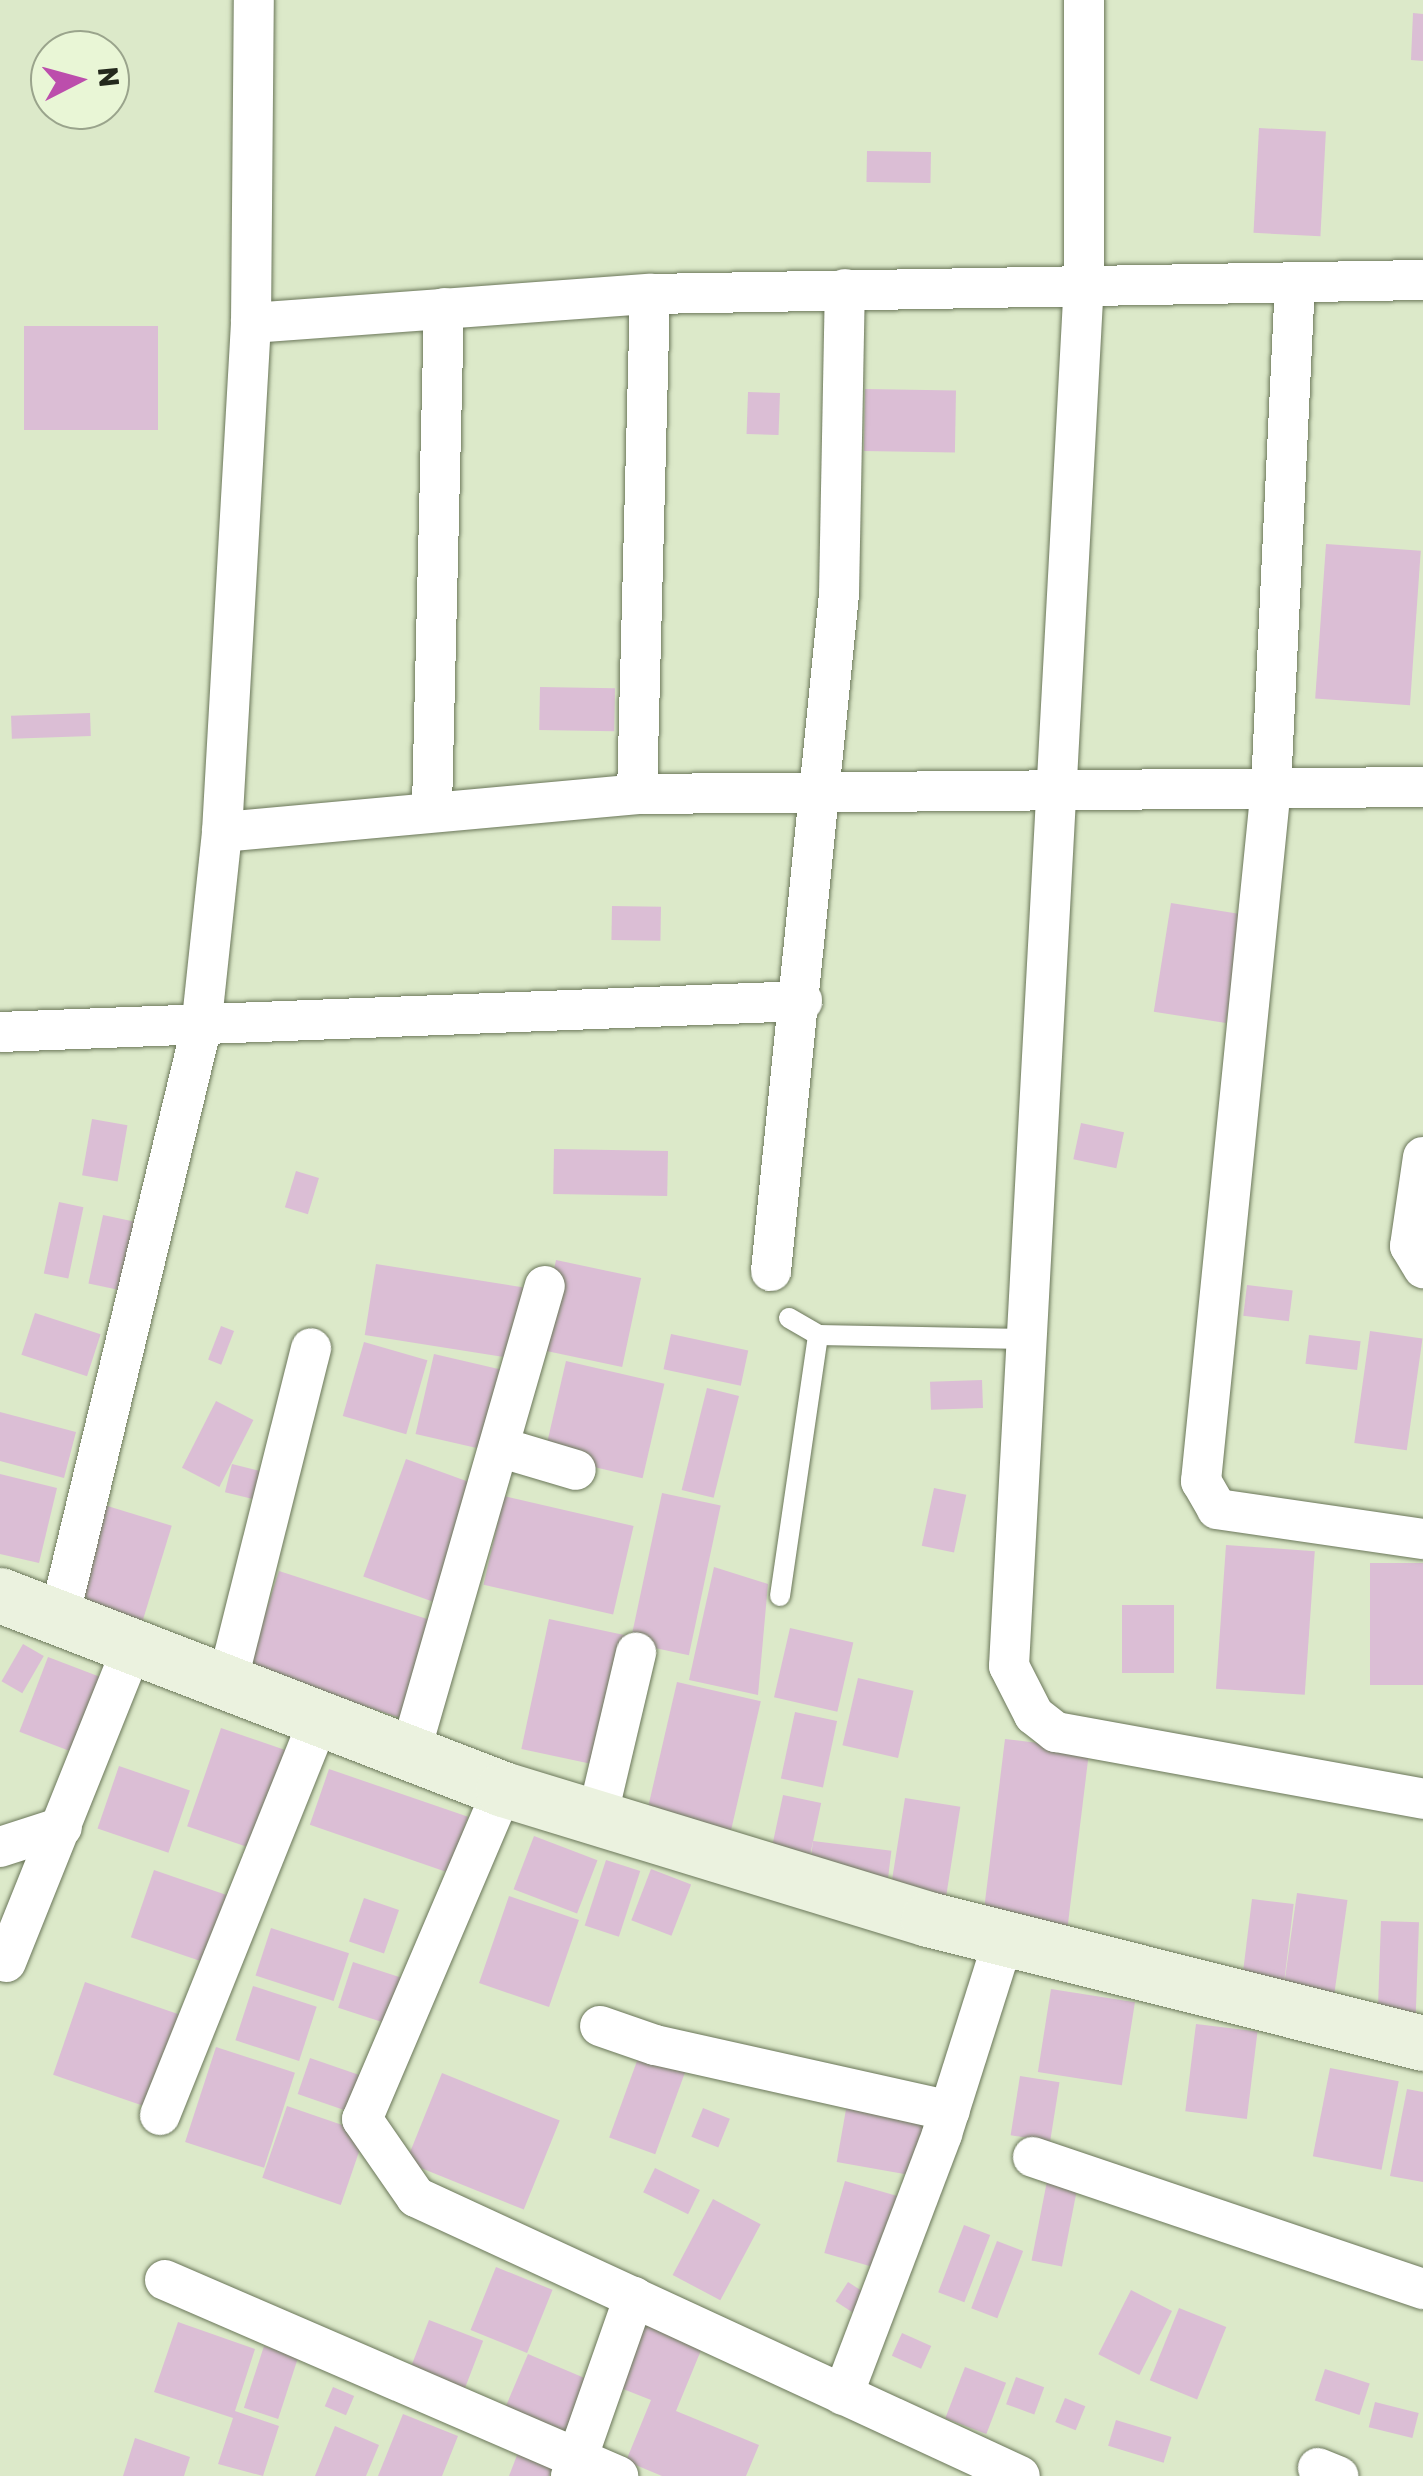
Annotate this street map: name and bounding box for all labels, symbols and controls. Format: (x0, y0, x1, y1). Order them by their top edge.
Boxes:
north arrow (30, 30, 130, 130)
text: N (91, 65, 126, 89)

